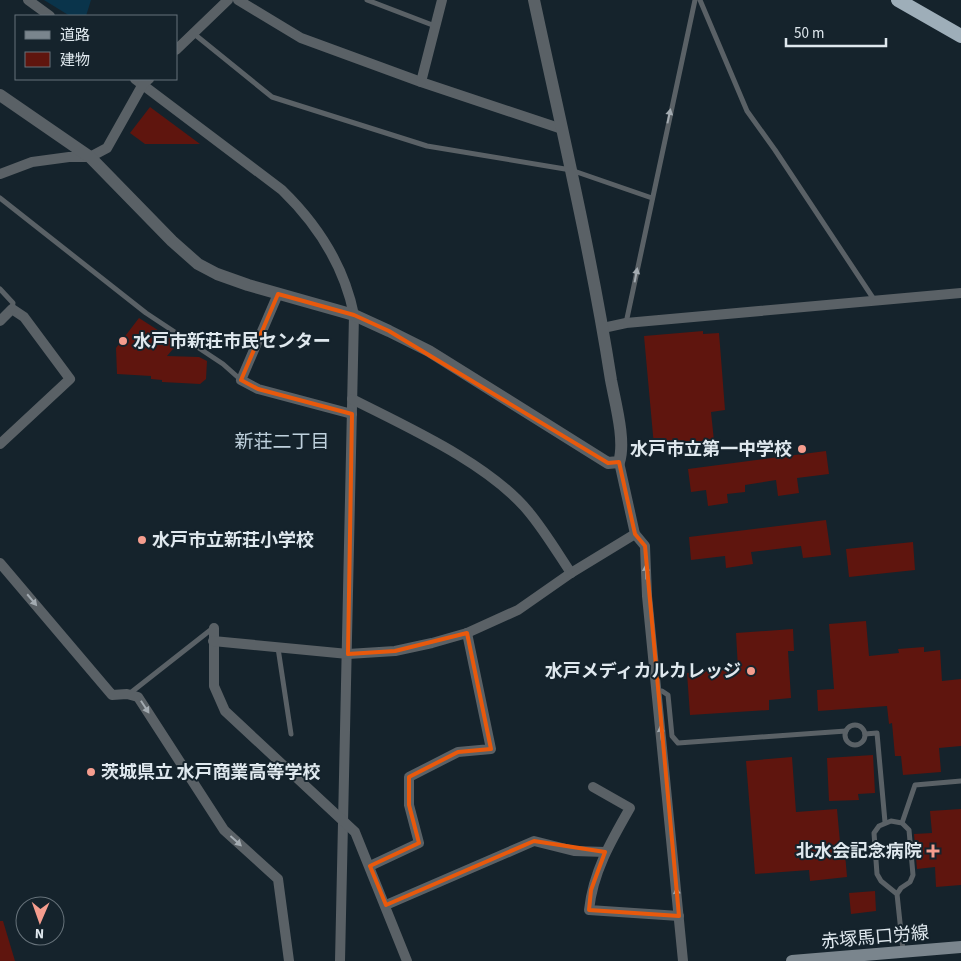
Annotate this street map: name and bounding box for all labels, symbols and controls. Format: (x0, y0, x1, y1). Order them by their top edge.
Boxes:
legend (15, 15, 178, 80)
scale bar (786, 15, 886, 47)
text: 50 m (794, 23, 824, 44)
text: 道路 (60, 25, 90, 46)
text: 建物 (60, 50, 90, 71)
one-way arrow (665, 109, 673, 124)
one-way arrow (632, 268, 640, 283)
place label: 水戸市新荘市民センター (133, 329, 331, 354)
marker: 水戸市新荘市民センター (117, 335, 129, 347)
district label: 新荘二丁目 (234, 429, 330, 456)
place label: 水戸市立第一中学校 (630, 437, 792, 462)
marker: 水戸市立第一中学校 (796, 443, 808, 455)
place label: 水戸市立新荘小学校 (152, 528, 314, 553)
marker: 水戸市立新荘小学校 (136, 534, 148, 546)
one-way arrow (641, 563, 649, 579)
one-way arrow (26, 594, 37, 607)
place label: 水戸メディカルカレッジ (545, 659, 741, 684)
marker: 水戸メディカルカレッジ (745, 665, 757, 677)
one-way arrow (140, 700, 149, 713)
one-way arrow (657, 725, 665, 741)
place label: 茨城県立 水戸商業高等学校 (101, 760, 321, 785)
marker: 茨城県立 水戸商業高等学校 (85, 766, 97, 778)
one-way arrow (229, 835, 242, 846)
place label: 北水会記念病院 (796, 839, 922, 864)
marker: 北水会記念病院 (926, 844, 940, 858)
one-way arrow (673, 887, 681, 903)
north arrow (15, 896, 65, 946)
street label: 赤塚馬口労線 (820, 920, 930, 955)
text: N (35, 923, 45, 943)

